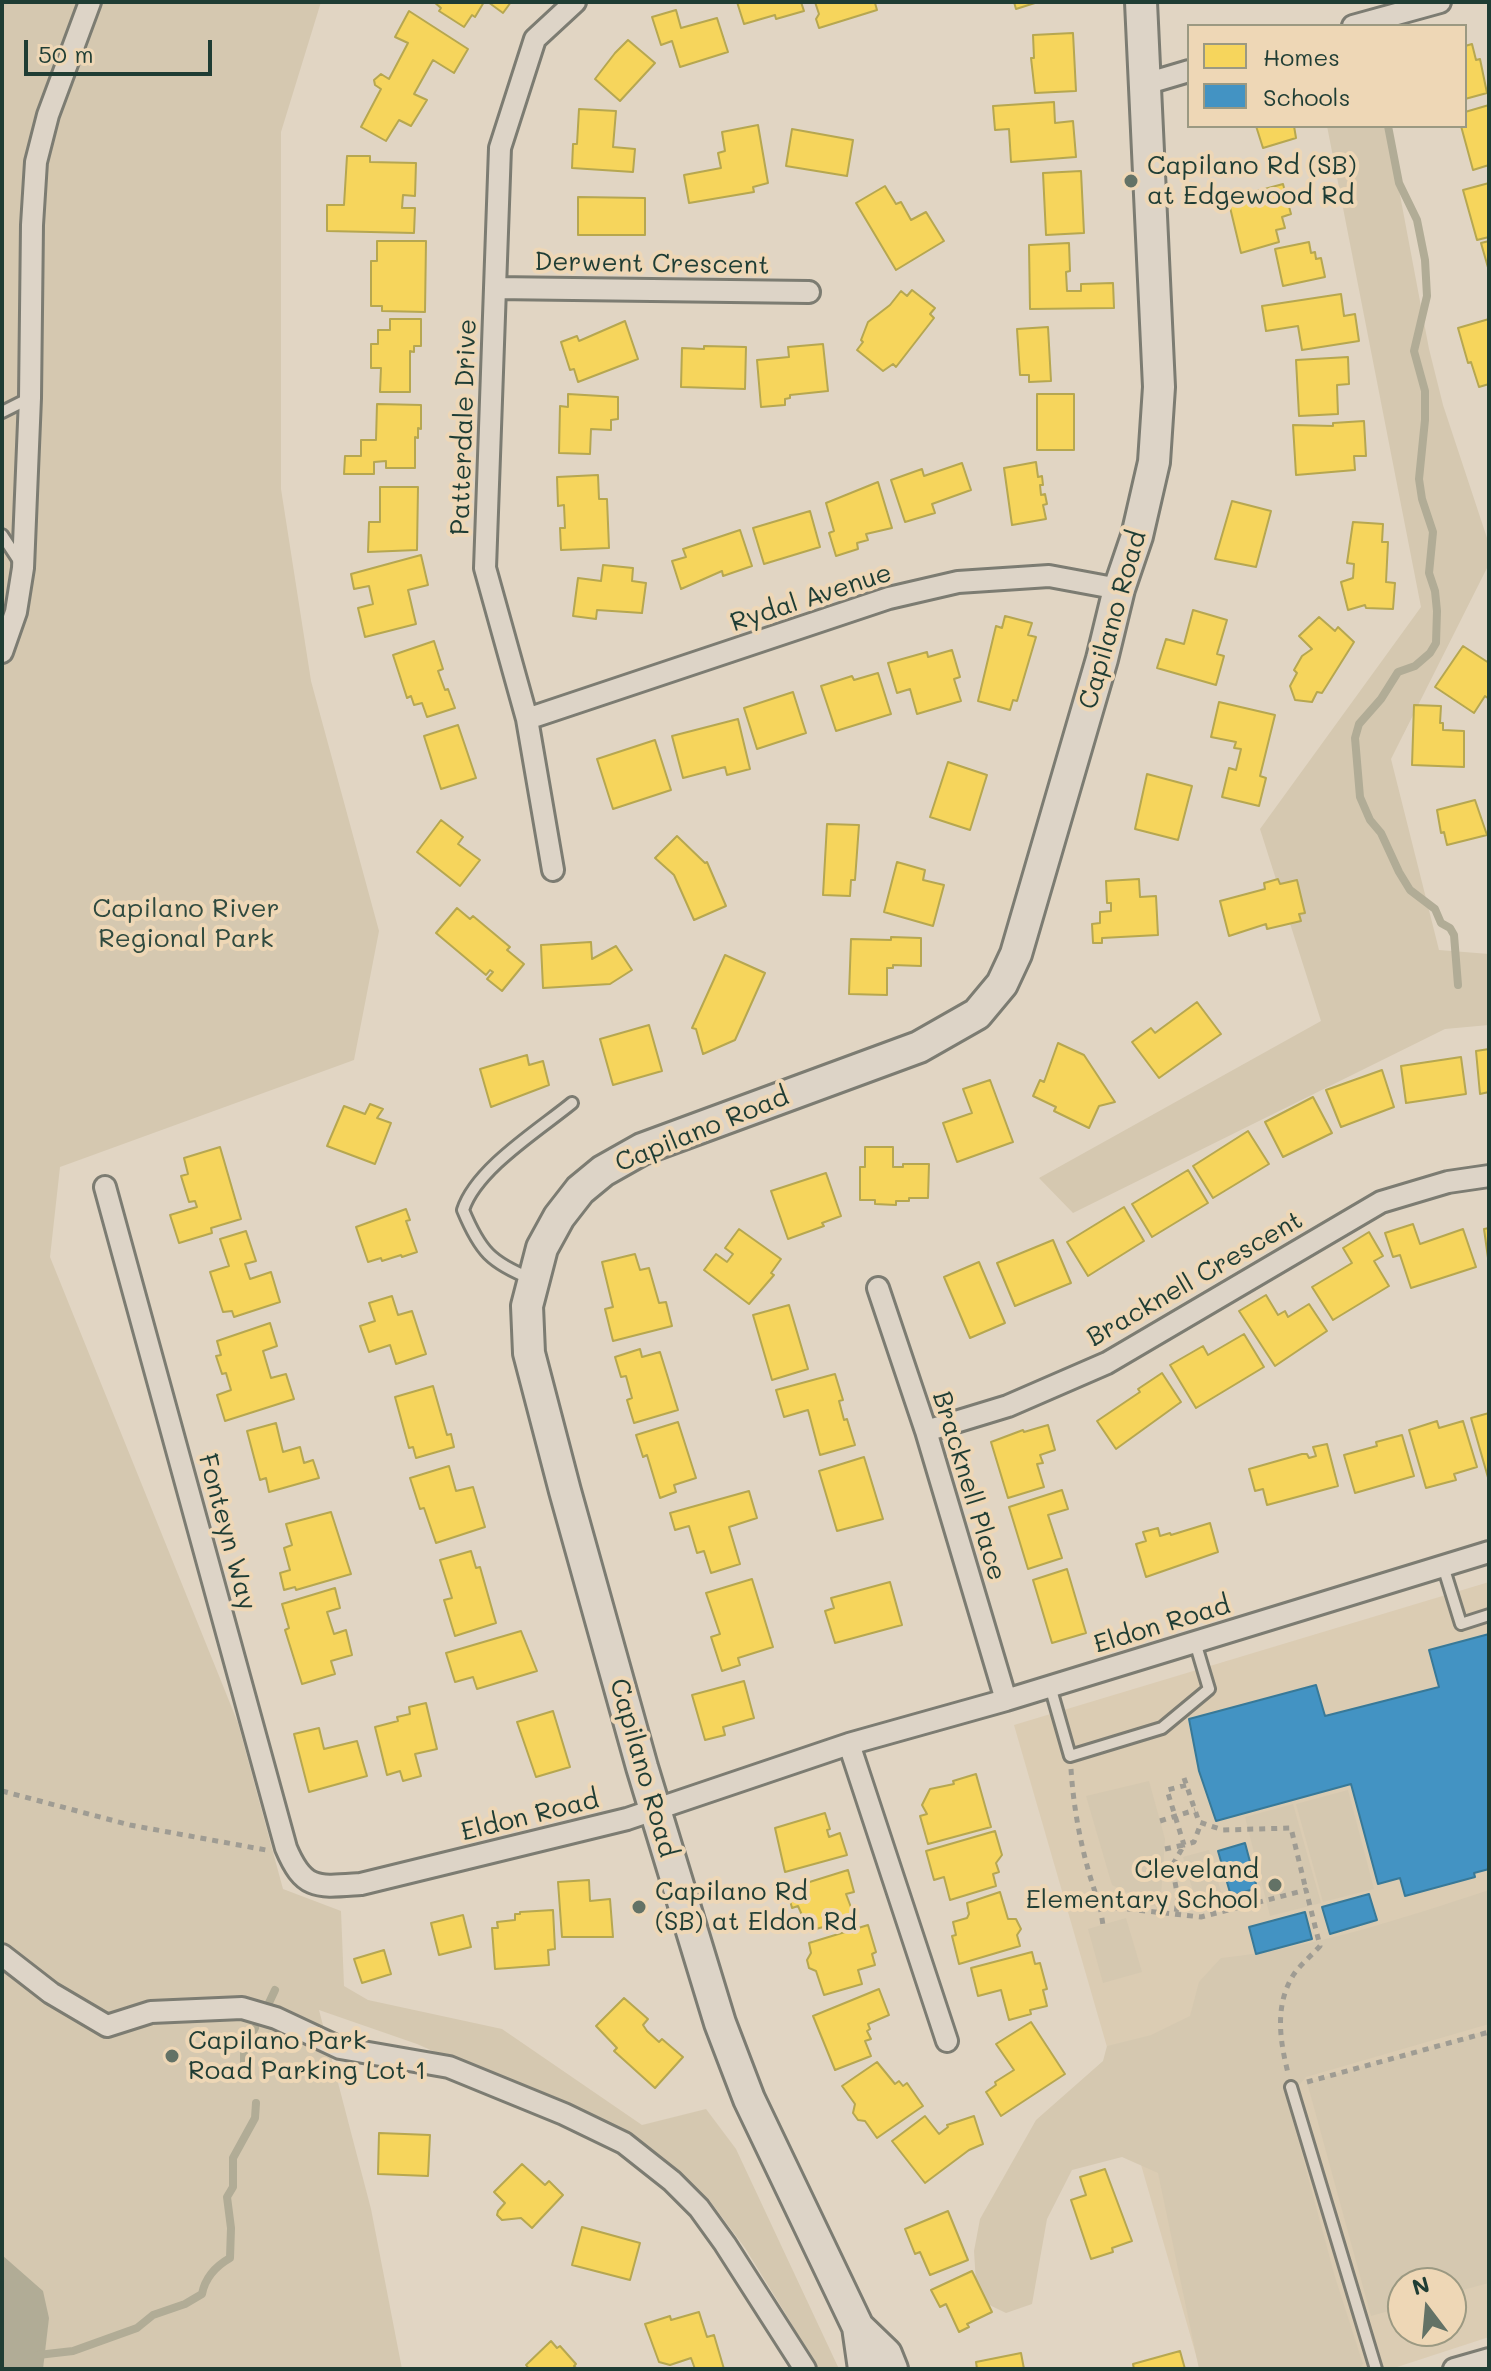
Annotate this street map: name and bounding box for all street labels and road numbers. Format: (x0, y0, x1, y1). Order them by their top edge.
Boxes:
street label: Derwent Crescent (534, 246, 770, 282)
street label: Patterdale Drive (445, 318, 483, 536)
street label: Capilano Road (1073, 527, 1153, 713)
street label: Rydal Avenue (726, 557, 896, 639)
street label: Capilano Road (611, 1081, 793, 1179)
street label: Bracknell Crescent (1082, 1205, 1308, 1353)
street label: Bracknell Place (925, 1388, 1013, 1584)
street label: Fonteyn Way (191, 1450, 263, 1614)
street label: Eldon Road (1090, 1589, 1234, 1661)
street label: Capilano Road (603, 1675, 683, 1861)
street label: Eldon Road (458, 1784, 602, 1848)

